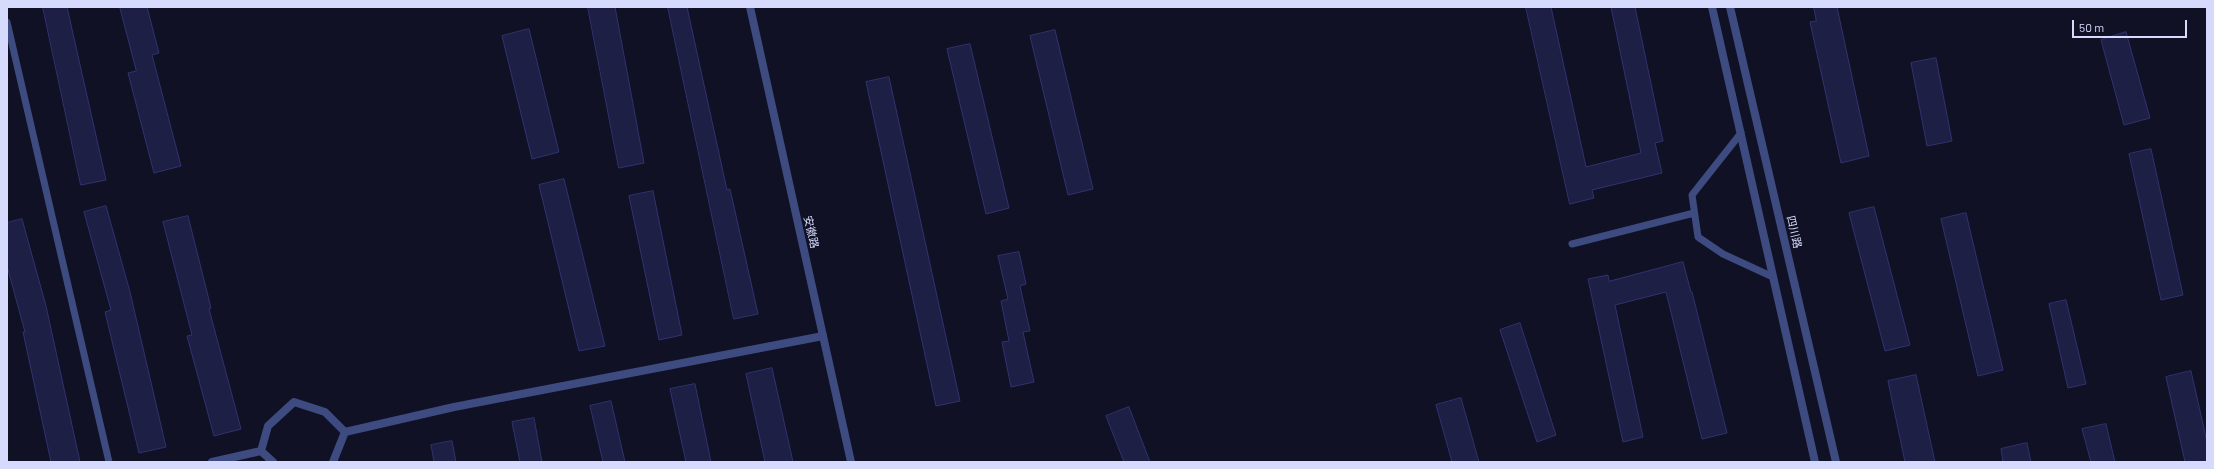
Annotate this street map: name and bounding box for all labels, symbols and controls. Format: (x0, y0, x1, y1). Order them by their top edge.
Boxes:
scale bar (2074, 12, 2189, 38)
text: 50 m (2079, 20, 2104, 34)
street label: 安徽路 (801, 214, 821, 250)
street label: 四川路 (1784, 214, 1804, 250)

